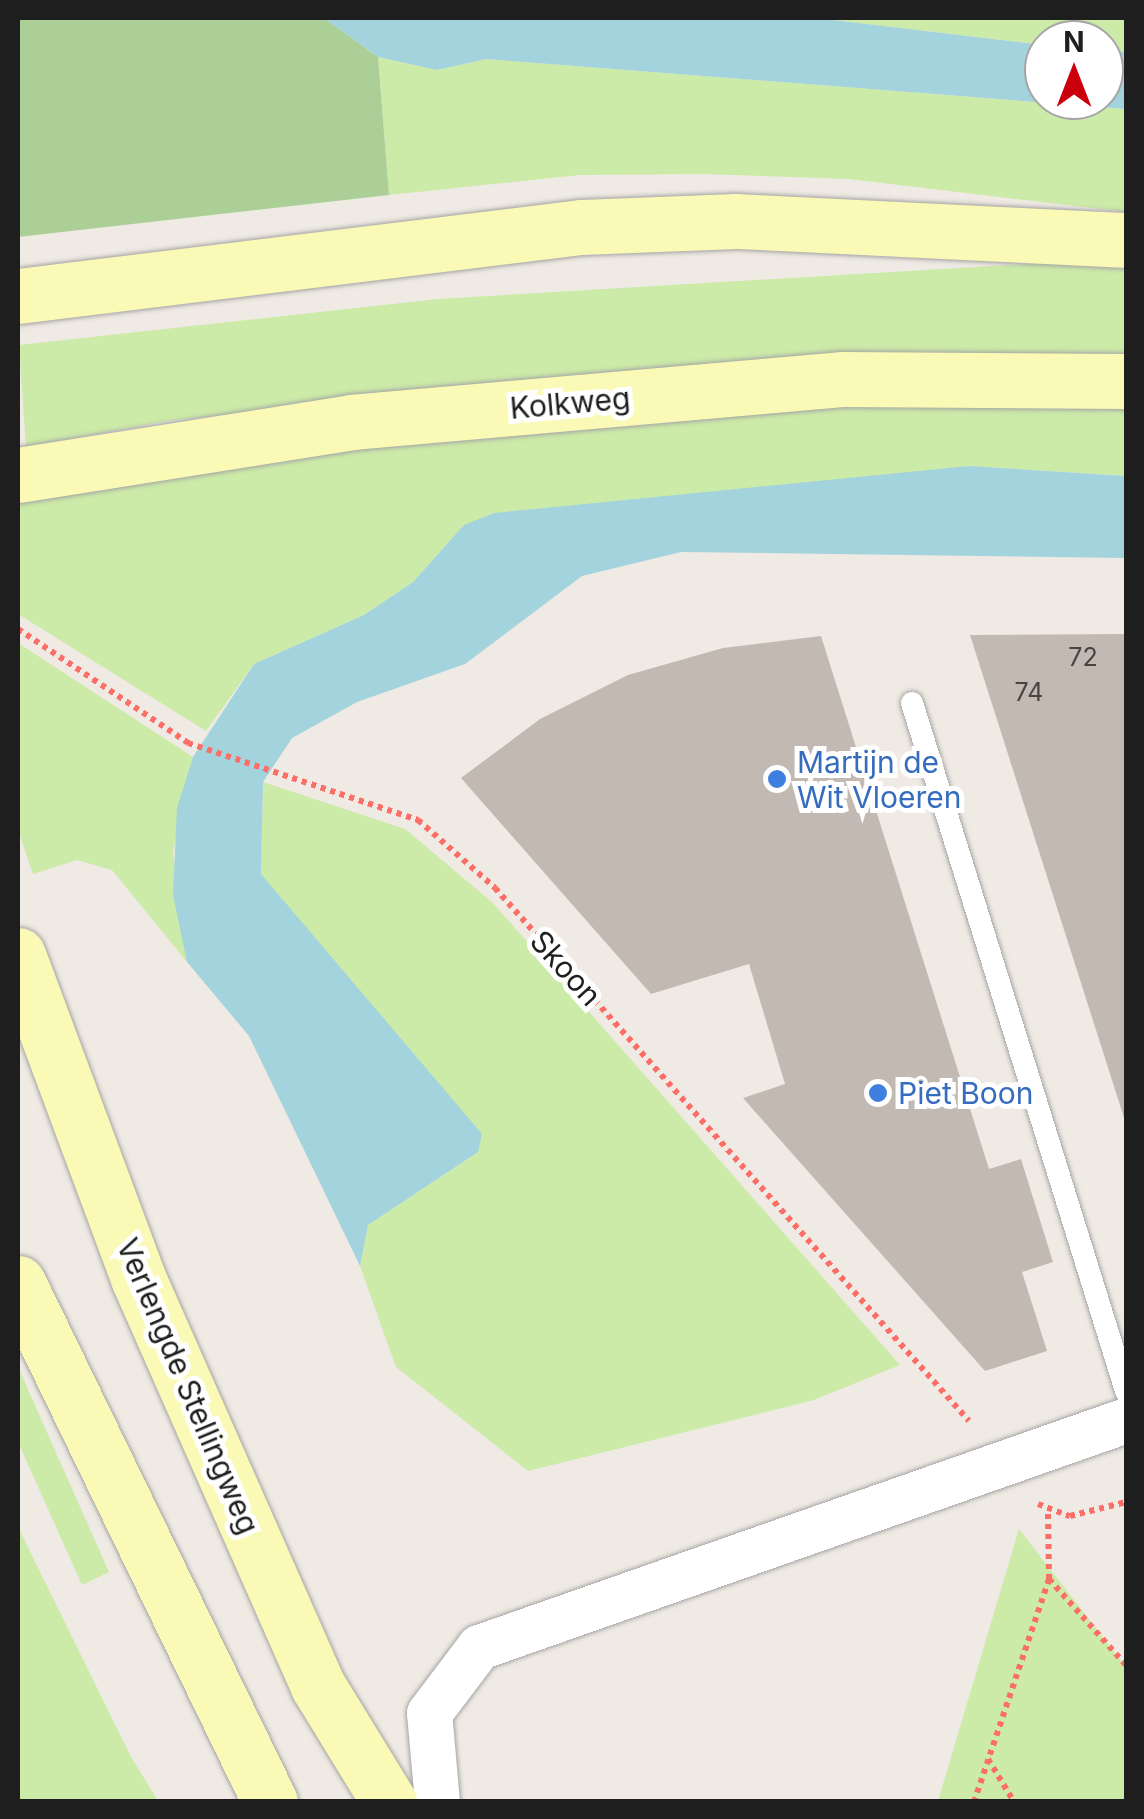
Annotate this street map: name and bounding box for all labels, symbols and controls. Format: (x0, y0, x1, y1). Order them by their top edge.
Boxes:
north arrow (1024, 20, 1124, 120)
text: N (1063, 25, 1085, 59)
street label: Kolkweg (508, 380, 632, 426)
house number: 72 (1068, 642, 1098, 672)
house number: 74 (1015, 677, 1043, 707)
place label: Martijn de Wit Vloeren (797, 744, 962, 814)
marker: Martijn de Wit Vloeren (766, 768, 788, 790)
street label: Skoon (523, 923, 609, 1013)
place label: Piet Boon (898, 1075, 1033, 1111)
marker: Piet Boon (867, 1082, 889, 1104)
street label: Verlengde Stellingweg (109, 1233, 267, 1539)

